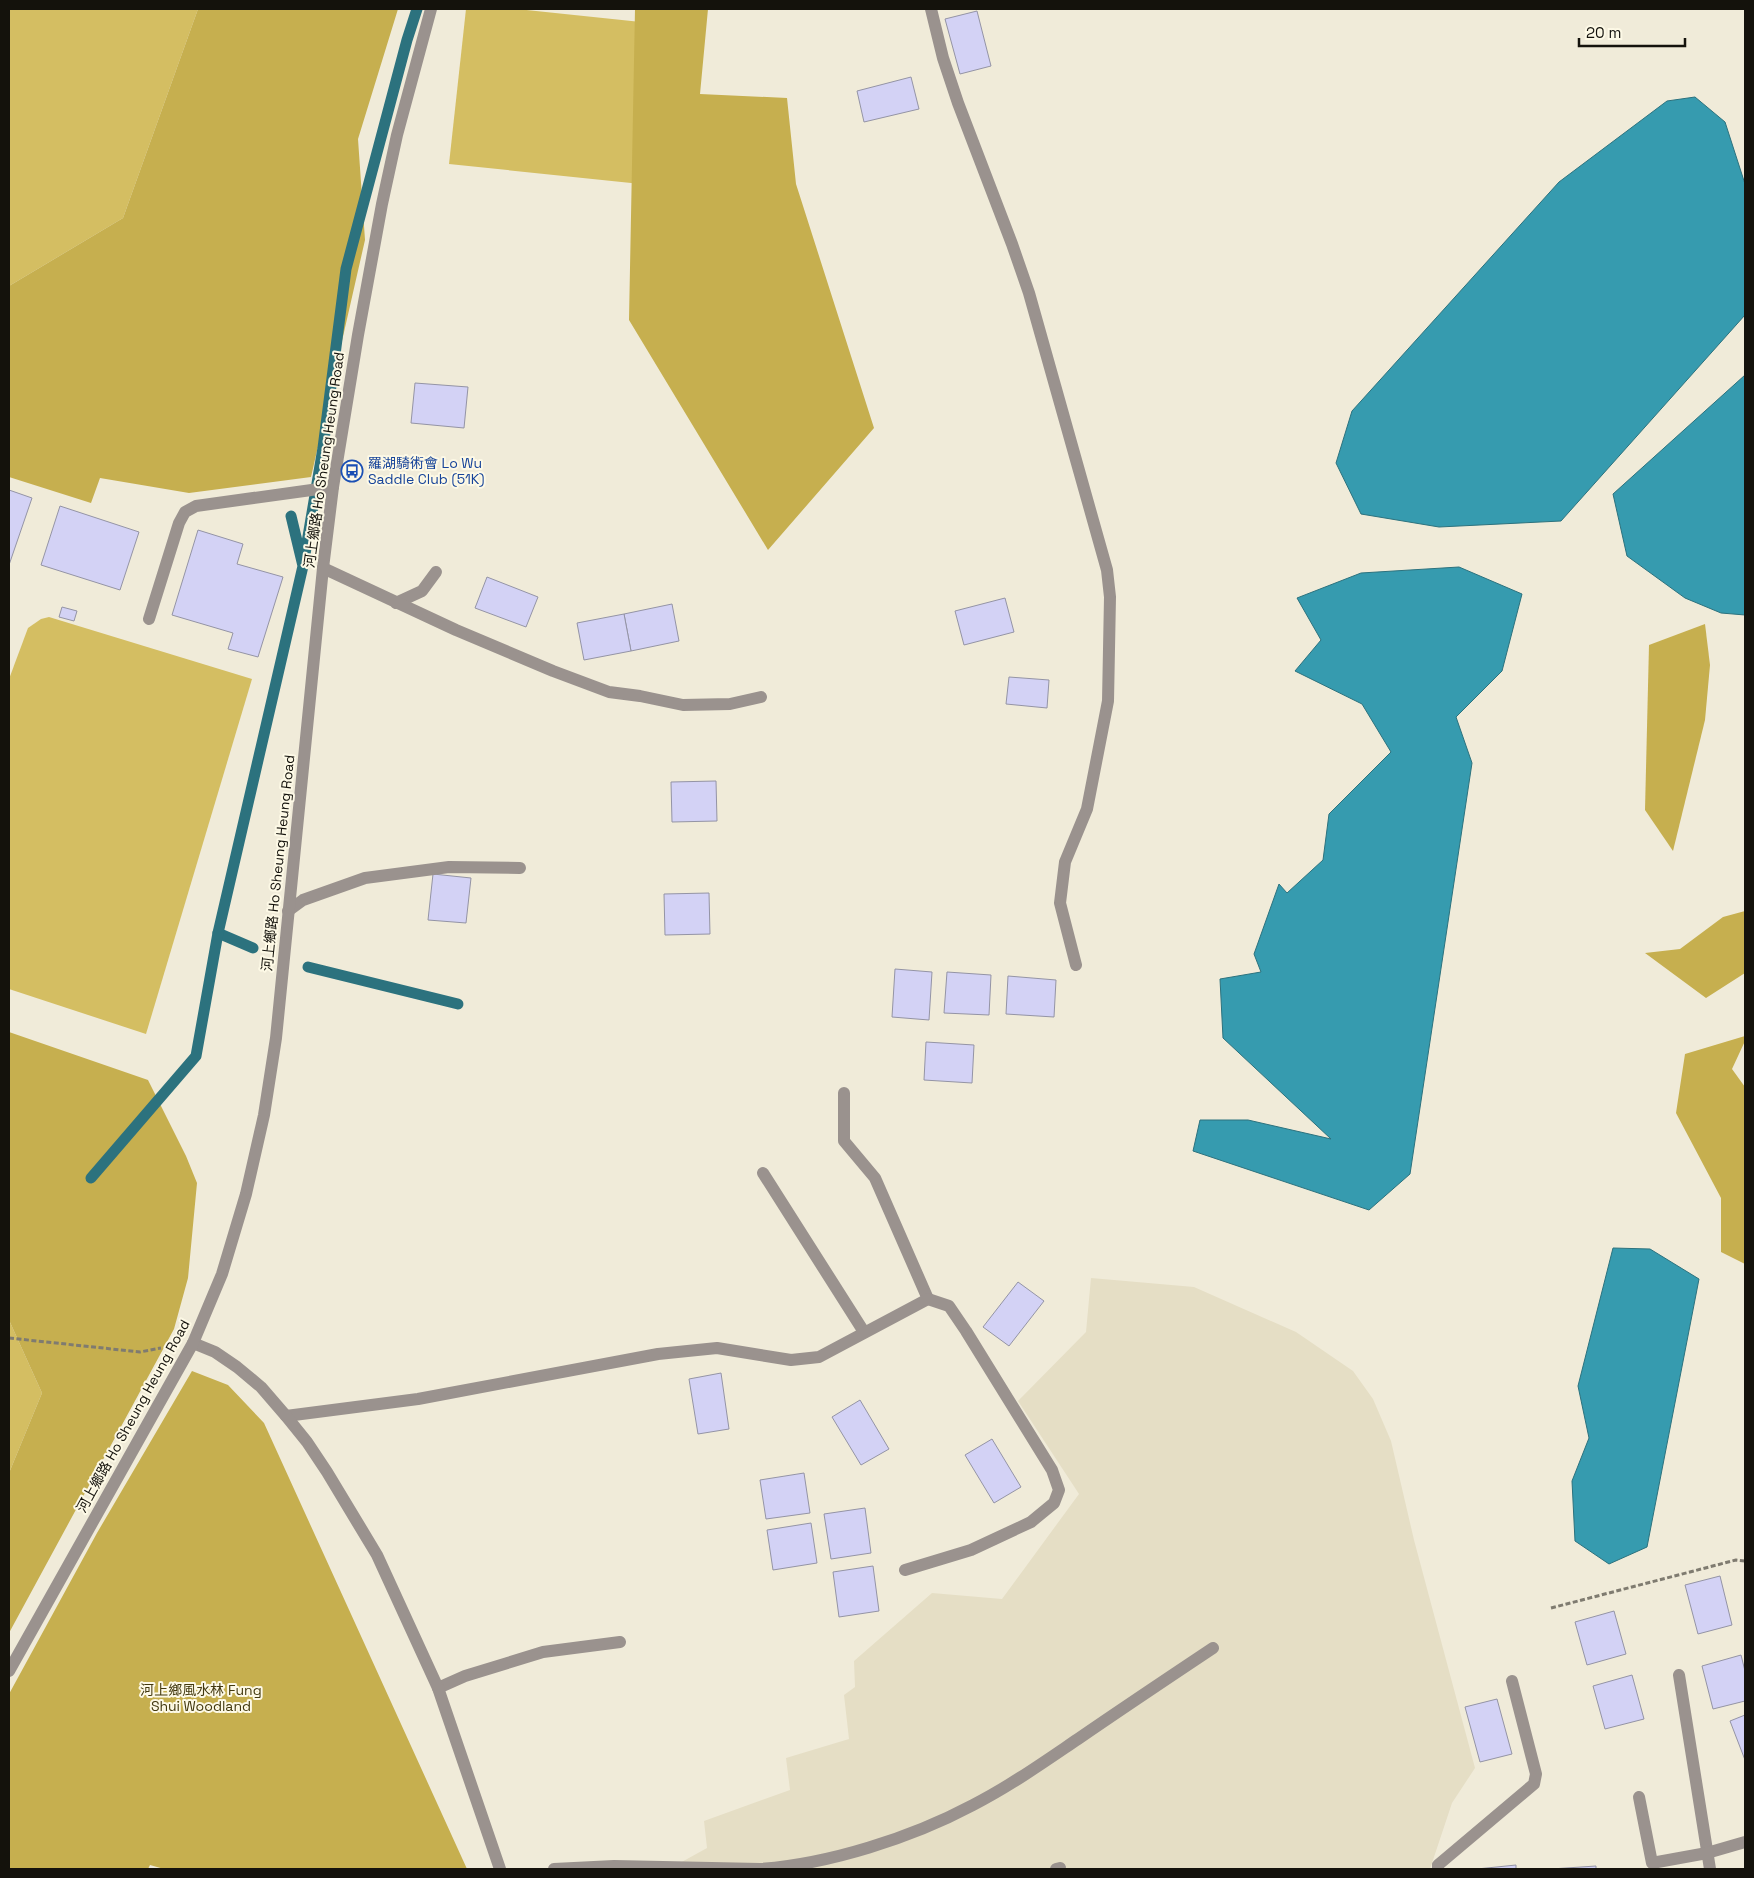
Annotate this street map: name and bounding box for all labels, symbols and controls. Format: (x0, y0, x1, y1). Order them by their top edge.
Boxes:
scale bar (1579, 15, 1685, 47)
text: 20 m (1586, 23, 1621, 42)
street label: 河上鄉路 Ho Sheung Heung Road (300, 351, 348, 569)
place label: 羅湖騎術會 Lo Wu Saddle Club (51K) (368, 454, 485, 488)
bus stop icon: 羅湖騎術會 Lo Wu Saddle Club (51K) (340, 459, 364, 483)
street label: 河上鄉路 Ho Sheung Heung Road (258, 754, 298, 972)
street label: 河上鄉路 Ho Sheung Heung Road (72, 1316, 194, 1516)
park label: 河上鄉風水林 Fung Shui Woodland (140, 1681, 262, 1715)

